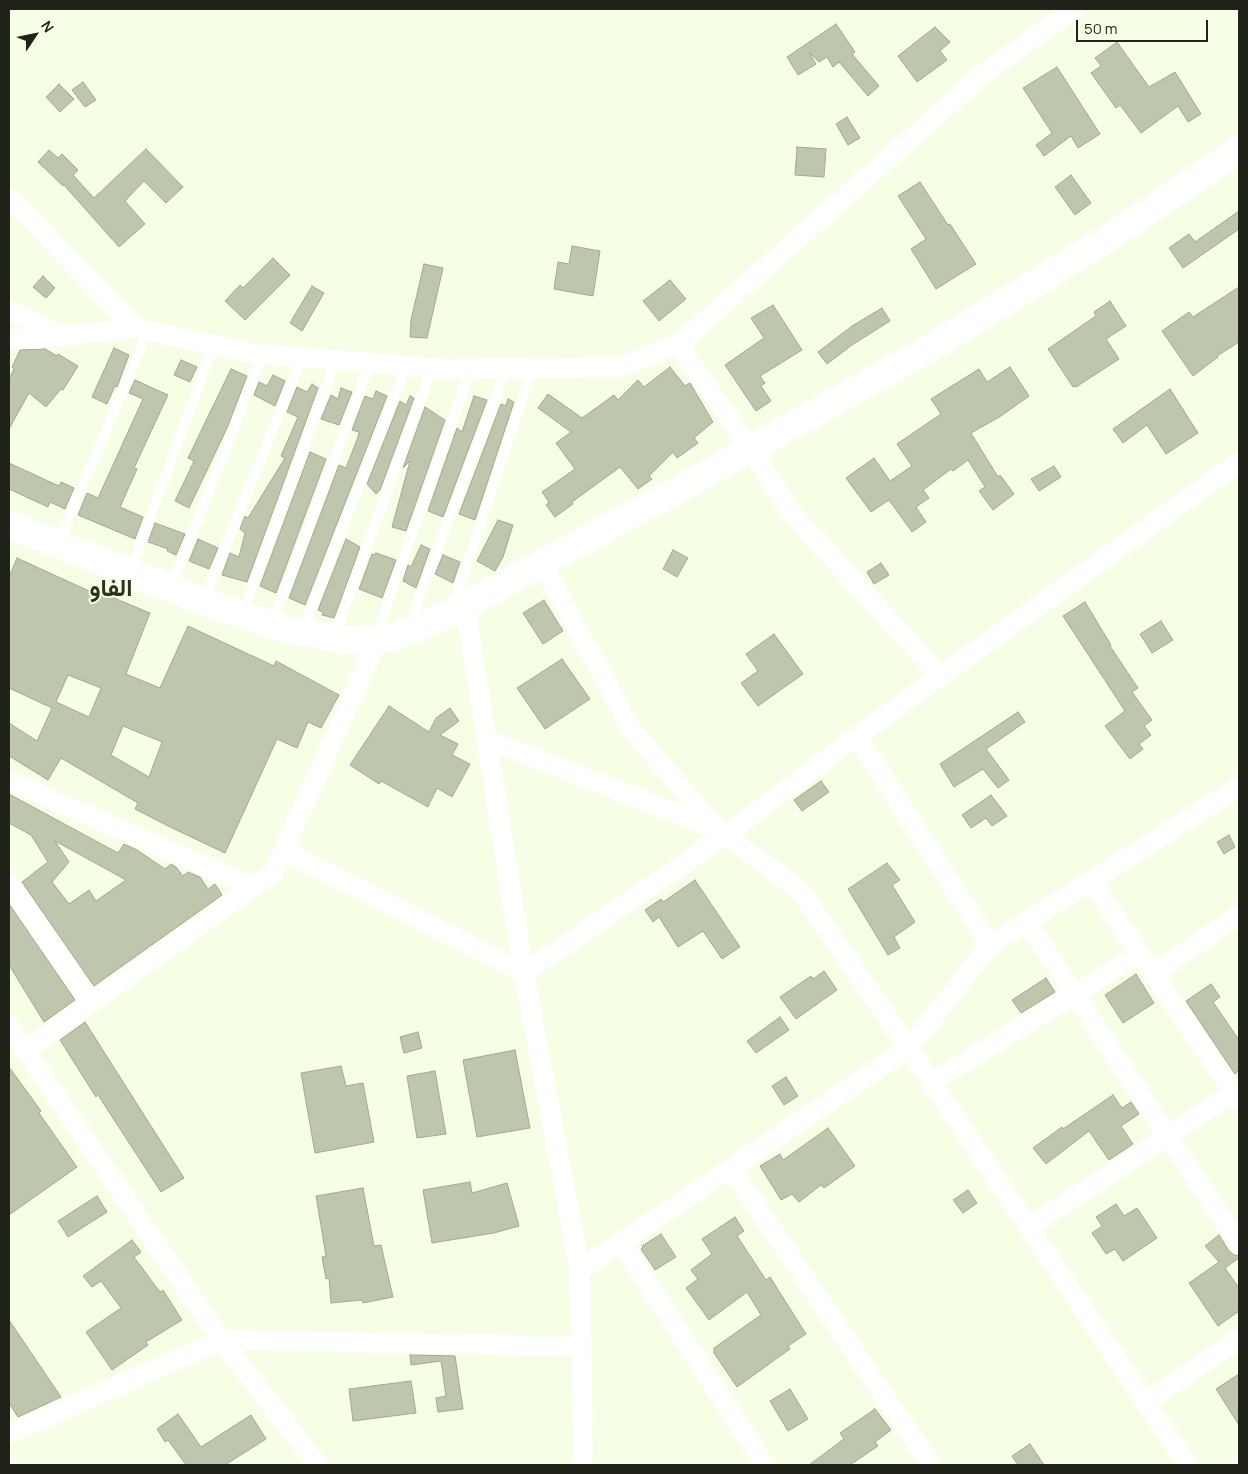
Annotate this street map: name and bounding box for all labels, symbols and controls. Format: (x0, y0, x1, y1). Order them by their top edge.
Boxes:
north arrow (10, 10, 60, 60)
scale bar (1078, 10, 1210, 42)
text: N (37, 17, 59, 36)
text: 50 m (1084, 18, 1118, 39)
district label: الفاو (89, 575, 133, 603)

